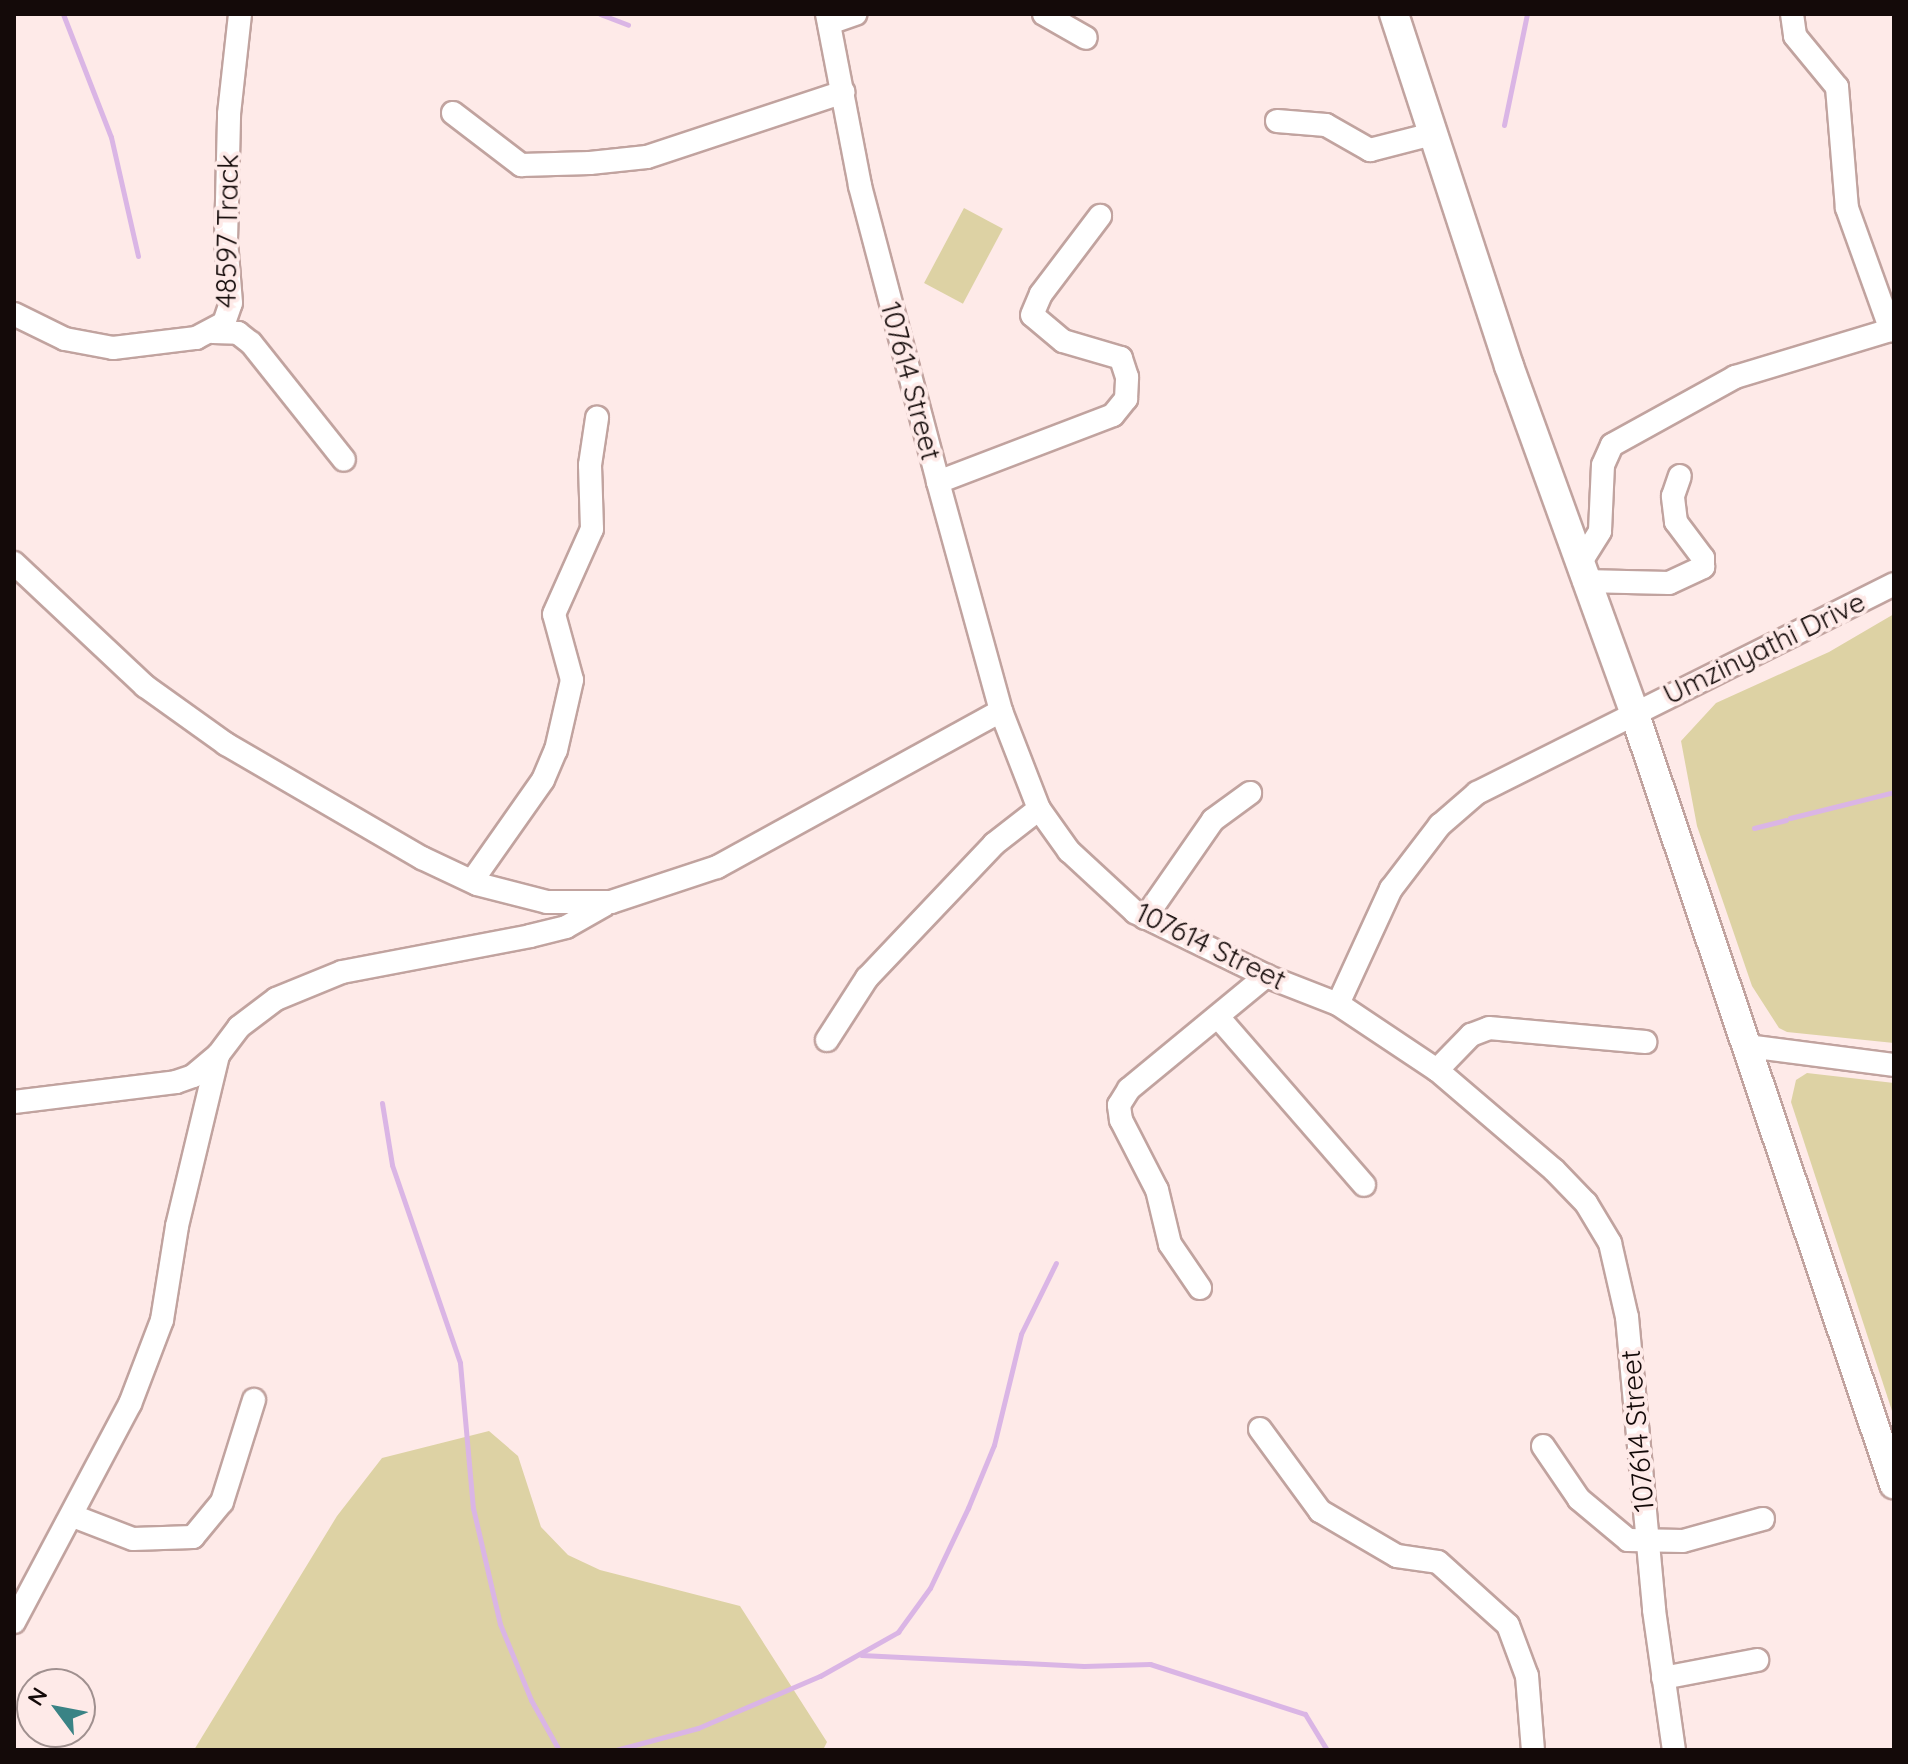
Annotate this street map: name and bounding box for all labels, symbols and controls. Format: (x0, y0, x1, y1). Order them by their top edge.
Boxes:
street label: 48597 Track (209, 154, 245, 308)
street label: 107614 Street (874, 298, 948, 464)
street label: Umzinyathi Drive (1658, 585, 1870, 711)
street label: 107614 Street (1130, 895, 1292, 997)
street label: 107614 Street (1613, 1348, 1661, 1514)
north arrow (16, 1668, 96, 1748)
text: N (21, 1682, 53, 1711)

